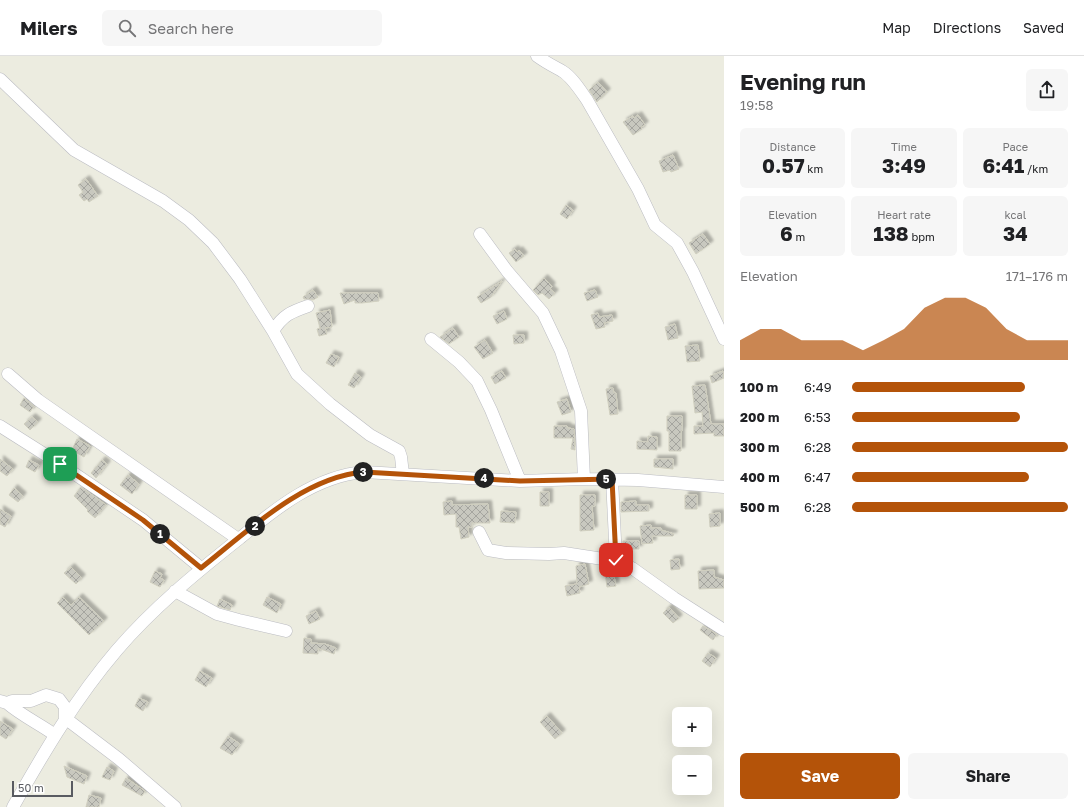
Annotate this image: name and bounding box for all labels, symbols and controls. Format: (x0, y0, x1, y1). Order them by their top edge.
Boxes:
search box (102, 10, 382, 46)
text: Milers (20, 16, 78, 39)
icon: search (116, 17, 138, 39)
text: Search here (148, 19, 234, 37)
text: Map (882, 19, 911, 36)
text: Directions (933, 19, 1001, 36)
text: Saved (1023, 19, 1064, 36)
text: Evening run (740, 68, 866, 95)
button: share (1026, 69, 1068, 111)
text: 19:58 (740, 97, 774, 113)
text: Distance (770, 140, 816, 153)
text: Time (891, 140, 917, 153)
text: Pace (1002, 140, 1028, 153)
text: 0.57 (762, 153, 805, 177)
text: 3:49 (882, 153, 926, 177)
text: 6:41 (982, 153, 1024, 177)
text: km (805, 162, 823, 175)
text: /km (1024, 162, 1048, 175)
text: Elevation (768, 208, 817, 221)
text: Heart rate (877, 208, 931, 221)
text: kcal (1004, 208, 1026, 221)
text: 6 (780, 221, 793, 245)
text: 138 (873, 221, 909, 245)
text: 34 (1003, 221, 1028, 245)
text: m (793, 230, 805, 243)
text: bpm (909, 230, 935, 243)
text: Elevation (740, 268, 798, 284)
text: 171–176 m (1006, 268, 1068, 284)
text: 100 m (740, 379, 778, 395)
text: 6:49 (804, 379, 832, 395)
text: 200 m (740, 409, 779, 425)
text: 6:53 (804, 409, 831, 425)
text: 300 m (740, 439, 779, 455)
text: 6:28 (804, 439, 831, 455)
pin (43, 447, 77, 481)
icon: arrive (49, 453, 71, 475)
pin: 3 (353, 462, 373, 482)
text: 3 (360, 465, 366, 478)
pin: 4 (474, 468, 494, 488)
pin: 5 (596, 469, 616, 489)
text: 400 m (740, 469, 780, 485)
text: 6:47 (804, 469, 831, 485)
text: 4 (481, 471, 487, 484)
text: 5 (603, 472, 609, 485)
text: 500 m (740, 499, 779, 515)
text: 6:28 (804, 499, 831, 515)
pin: 2 (245, 516, 265, 536)
text: 2 (252, 519, 258, 532)
pin: 1 (150, 524, 170, 544)
text: 1 (157, 527, 163, 540)
pin (599, 543, 633, 577)
icon: check (605, 549, 627, 571)
map controls (672, 707, 712, 795)
button: + (672, 707, 712, 747)
button: Save (740, 753, 900, 799)
button: Share (908, 753, 1068, 799)
button: − (672, 755, 712, 795)
scale bar (12, 779, 73, 798)
text: 50 m (18, 781, 44, 794)

